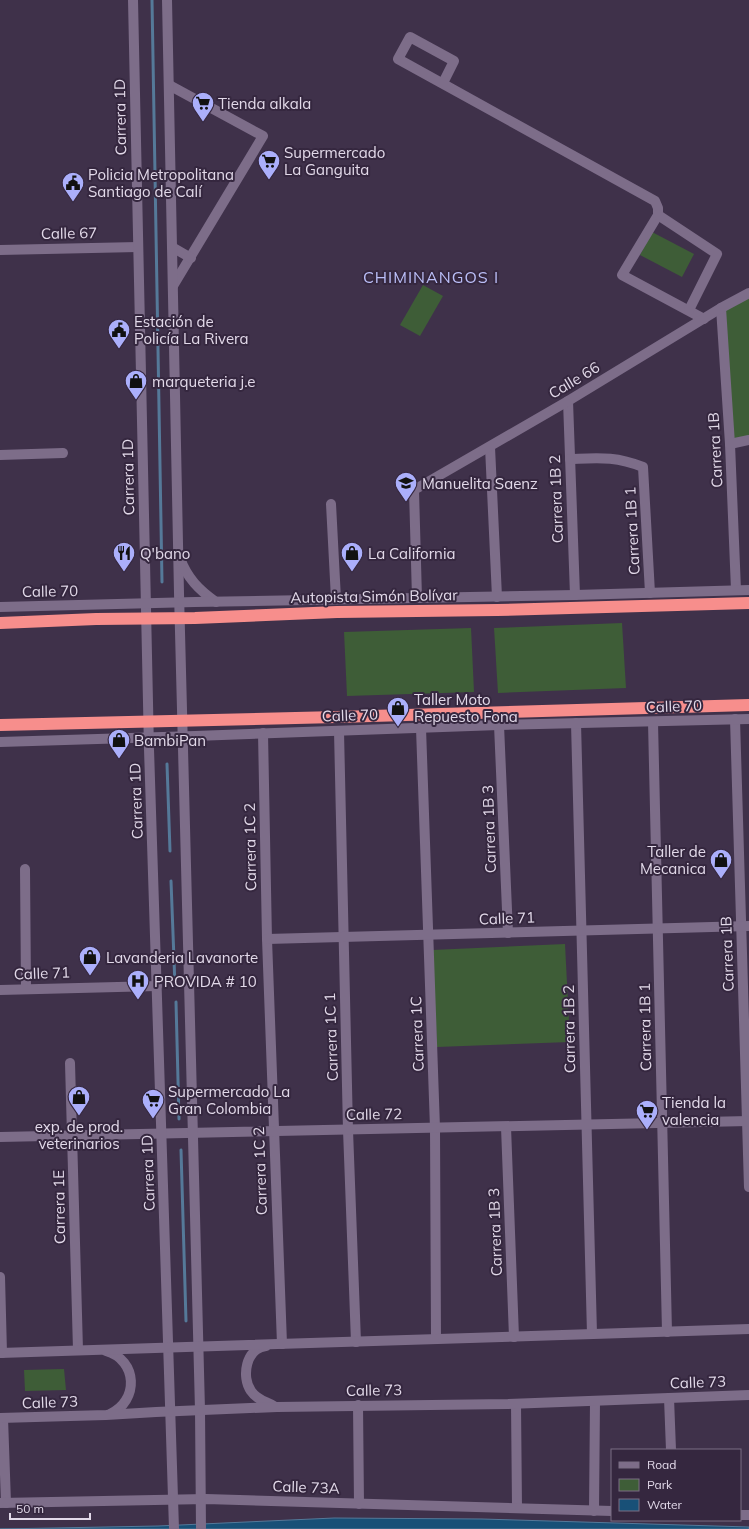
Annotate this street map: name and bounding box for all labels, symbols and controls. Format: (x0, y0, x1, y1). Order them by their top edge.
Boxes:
street label: Carrera 1D (110, 79, 130, 155)
supermarket icon: Tienda alkala (190, 90, 216, 123)
place label: Tienda alkala (218, 94, 311, 113)
place label: Supermercado La Ganguita (284, 143, 385, 179)
supermarket icon: Supermercado La Ganguita (256, 148, 282, 181)
place label: Policia Metropolitana Santiago de Calí (88, 165, 234, 201)
public building icon: Policia Metropolitana Santiago de Calí (60, 170, 86, 203)
street label: Calle 67 (41, 223, 97, 243)
district label: CHIMINANGOS I (363, 267, 499, 287)
place label: Estación de Policía La Rivera (134, 312, 248, 348)
public building icon: Estación de Policía La Rivera (106, 317, 132, 350)
street label: Calle 66 (545, 357, 603, 403)
shop icon: marqueteria j.e (123, 368, 149, 401)
place label: marqueteria j.e (152, 372, 255, 391)
street label: Carrera 1B (704, 412, 726, 488)
street label: Carrera 1D (118, 439, 138, 515)
street label: Carrera 1B 2 (545, 455, 567, 543)
school or university icon: Manuelita Saenz (393, 470, 419, 503)
place label: Manuelita Saenz (422, 474, 538, 493)
street label: Carrera 1B 1 (620, 486, 644, 576)
restaurant icon: Q'bano (111, 540, 137, 573)
shop icon: La California (339, 540, 365, 573)
place label: Q'bano (140, 544, 190, 563)
place label: La California (368, 544, 455, 563)
street label: Calle 70 (22, 581, 78, 601)
street label: Autopista Simón Bolívar (290, 585, 458, 607)
place label: Taller Moto Repuesto Fona (414, 690, 518, 726)
shop icon: Taller Moto Repuesto Fona (385, 695, 411, 728)
street label: Calle 70 (646, 696, 702, 716)
street label: Calle 70 (322, 705, 378, 725)
shop icon: BambiPan (106, 727, 132, 760)
place label: BambiPan (134, 731, 206, 750)
street label: Carrera 1D (125, 762, 147, 840)
street label: Carrera 1B 3 (478, 785, 500, 873)
street label: Carrera 1C 2 (240, 803, 260, 891)
place label: Taller de Mecanica (640, 842, 706, 878)
shop icon: Taller de Mecanica (708, 847, 734, 880)
street label: Calle 71 (479, 908, 535, 928)
street label: Carrera 1B (716, 916, 738, 992)
shop icon: Lavanderia Lavanorte (77, 944, 103, 977)
place label: Lavanderia Lavanorte (106, 948, 258, 967)
street label: Calle 71 (14, 963, 70, 983)
hospital icon: PROVIDA # 10 (125, 968, 151, 1001)
place label: PROVIDA # 10 (154, 972, 257, 991)
street label: Carrera 1B 1 (635, 983, 655, 1071)
street label: Carrera 1B 2 (559, 985, 579, 1073)
street label: Carrera 1C 1 (320, 992, 342, 1082)
street label: Carrera 1C (406, 996, 428, 1072)
place label: Supermercado La Gran Colombia (168, 1082, 290, 1118)
shop icon: exp. de prod. veterinarios (66, 1084, 92, 1117)
supermarket icon: Supermercado La Gran Colombia (140, 1087, 166, 1120)
place label: Tienda la valencia (662, 1093, 726, 1129)
supermarket icon: Tienda la valencia (634, 1098, 660, 1131)
street label: Calle 72 (346, 1104, 402, 1124)
place label: exp. de prod. veterinarios (35, 1117, 123, 1153)
street label: Carrera 1C 2 (249, 1126, 271, 1216)
street label: Carrera 1D (137, 1134, 159, 1212)
street label: Carrera 1E (49, 1170, 69, 1244)
street label: Carrera 1B 3 (484, 1188, 506, 1276)
street label: Calle 73 (670, 1372, 726, 1392)
street label: Calle 73 (346, 1380, 402, 1400)
street label: Calle 73 (22, 1392, 78, 1412)
legend (611, 1449, 741, 1521)
text: Road (647, 1457, 676, 1472)
street label: Calle 73A (272, 1476, 340, 1498)
text: Park (647, 1477, 673, 1492)
scale bar (10, 1495, 90, 1521)
text: Water (647, 1497, 683, 1512)
text: 50 m (16, 1501, 44, 1516)

